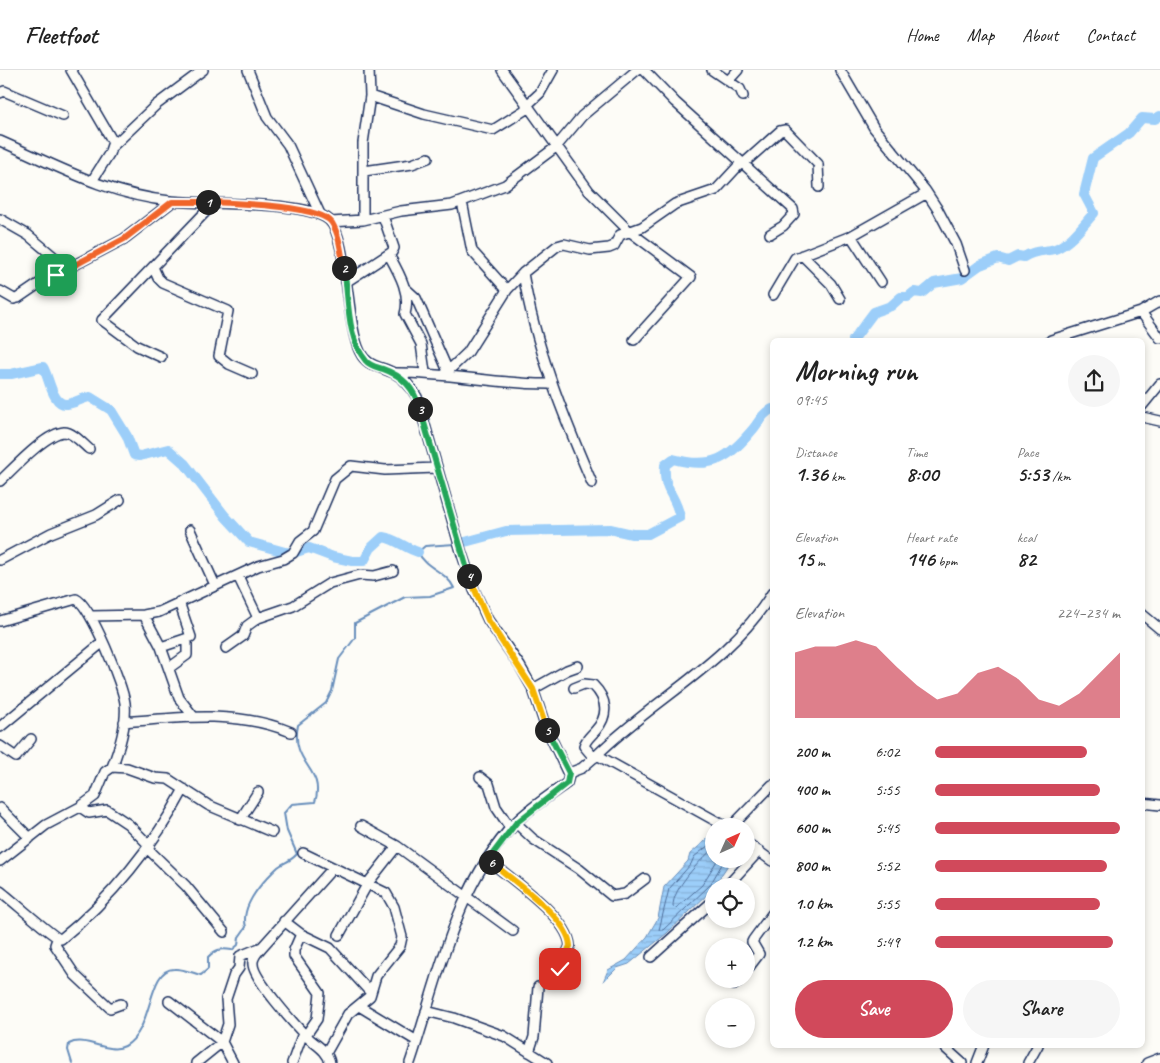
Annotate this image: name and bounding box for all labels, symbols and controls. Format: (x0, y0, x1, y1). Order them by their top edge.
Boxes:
text: Fleetfoot (25, 20, 97, 50)
text: Home (906, 24, 939, 46)
text: Map (967, 24, 994, 46)
text: About (1022, 24, 1058, 46)
text: Contact (1086, 24, 1135, 46)
pin: 1 (196, 190, 220, 214)
text: 1 (205, 194, 212, 211)
pin (35, 254, 77, 296)
pin: 2 (332, 256, 356, 280)
text: 2 (341, 260, 348, 277)
icon: arrive (42, 261, 70, 289)
text: Morning run (795, 353, 917, 388)
button: share (1068, 355, 1120, 407)
text: 09:45 (795, 390, 827, 410)
pin: 3 (408, 396, 432, 422)
text: 3 (417, 401, 424, 418)
text: Distance (795, 444, 837, 461)
text: Time (906, 444, 927, 461)
text: Pace (1017, 444, 1039, 461)
text: 1.36 (795, 461, 828, 487)
text: 8:00 (906, 461, 939, 487)
text: 5:53 (1017, 461, 1049, 487)
text: km (828, 468, 845, 485)
text: /km (1049, 468, 1071, 485)
text: Elevation (795, 529, 838, 546)
text: Heart rate (906, 529, 957, 546)
text: kcal (1017, 529, 1036, 546)
text: 15 (795, 546, 814, 572)
text: 146 (906, 546, 935, 572)
text: 82 (1017, 546, 1036, 572)
text: m (814, 553, 825, 570)
text: bpm (935, 553, 957, 570)
pin: 4 (456, 564, 482, 588)
text: 4 (466, 568, 473, 585)
text: Elevation (795, 603, 844, 623)
text: 224–234 m (1057, 603, 1120, 623)
pin: 5 (534, 718, 560, 742)
text: 5 (544, 722, 551, 739)
text: 200 m (795, 742, 830, 762)
text: 6:02 (875, 742, 900, 762)
text: 400 m (795, 780, 830, 800)
text: 5:55 (875, 780, 900, 800)
north arrow (705, 818, 755, 868)
map controls (705, 818, 755, 1048)
text: 600 m (795, 818, 830, 838)
text: 5:45 (875, 818, 900, 838)
pin: 6 (478, 850, 504, 874)
text: 6 (488, 854, 495, 871)
text: 800 m (795, 856, 830, 876)
text: 5:52 (875, 856, 900, 876)
button: locate (705, 878, 755, 928)
text: 1.0 km (795, 894, 832, 914)
text: 5:55 (875, 894, 900, 914)
text: 1.2 km (795, 932, 832, 952)
text: 5:49 (875, 932, 900, 952)
button: + (705, 938, 755, 988)
pin (539, 948, 581, 990)
icon: check (546, 955, 574, 983)
button: Save (795, 980, 953, 1038)
button: Share (963, 980, 1120, 1038)
button: − (705, 998, 755, 1048)

